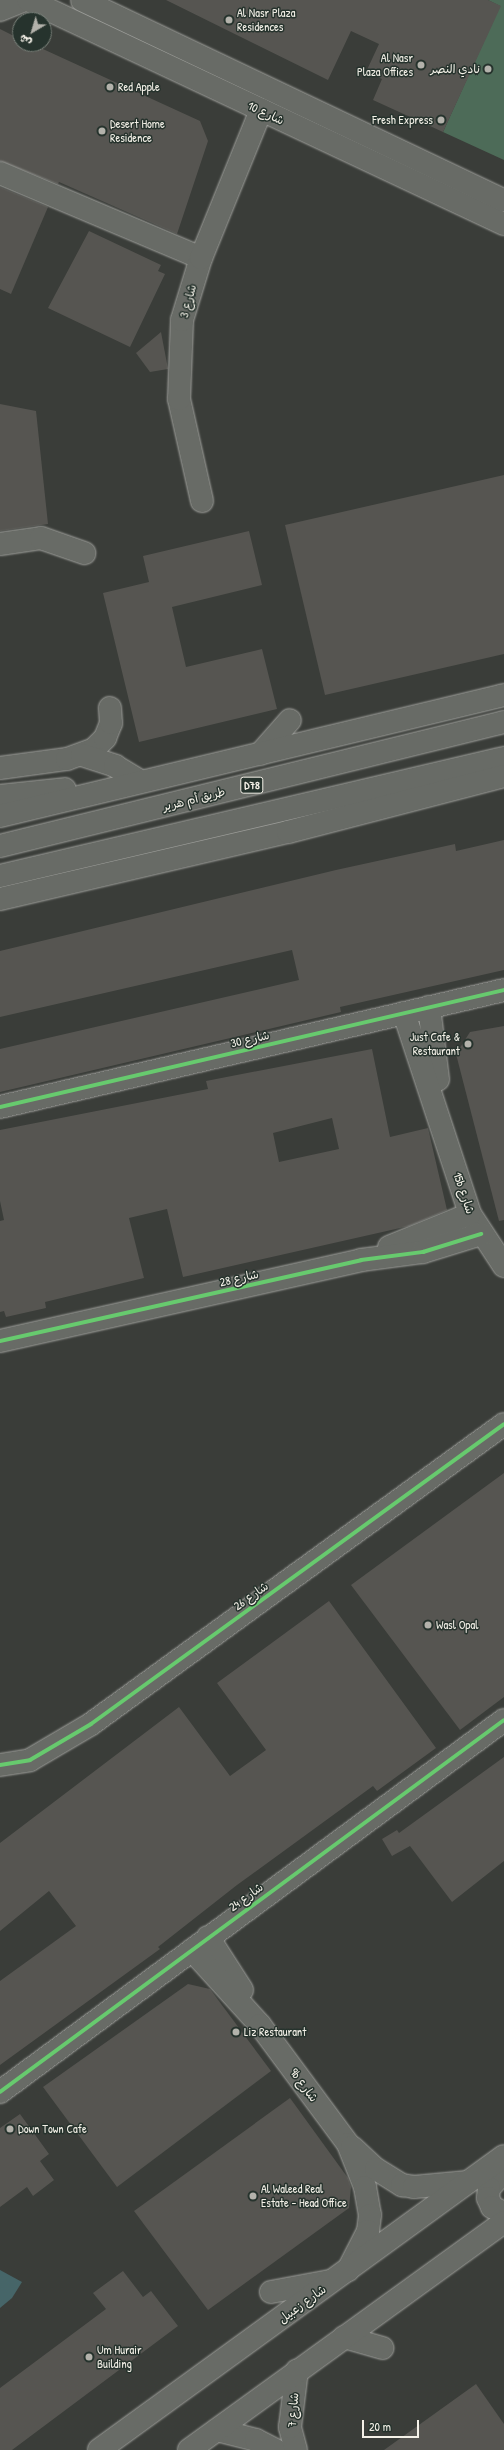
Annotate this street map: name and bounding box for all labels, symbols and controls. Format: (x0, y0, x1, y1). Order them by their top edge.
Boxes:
place label: Al Nasr Plaza Residences (237, 6, 295, 34)
north arrow (12, 12, 52, 52)
marker: Al Nasr Plaza Residences (224, 15, 234, 25)
text: ش (16, 31, 34, 50)
place label: Al Nasr Plaza Offices (357, 51, 413, 79)
marker: Al Nasr Plaza Offices (416, 60, 426, 70)
place label: نادي النصر (431, 62, 480, 76)
marker: نادي النصر (483, 64, 493, 74)
place label: Red Apple (118, 80, 160, 94)
marker: Red Apple (105, 82, 115, 92)
street label: شارع 10 (246, 98, 286, 128)
place label: Fresh Express (372, 113, 433, 127)
marker: Fresh Express (436, 115, 446, 125)
place label: Desert Home Residence (110, 117, 165, 145)
marker: Desert Home Residence (97, 126, 107, 136)
street label: شارع 3 (177, 283, 199, 319)
road number: D78 (240, 776, 264, 794)
street label: طريق أم هرير (161, 784, 227, 814)
street label: شارع 30 (229, 1028, 271, 1050)
place label: Just Cafe & Restaurant (410, 1030, 460, 1058)
marker: Just Cafe & Restaurant (463, 1039, 473, 1049)
street label: 15b شارع (450, 1170, 478, 1216)
street label: شارع 28 (218, 1267, 260, 1289)
street label: شارع 26 (231, 1579, 271, 1613)
place label: Wasl Opal (436, 1618, 478, 1632)
marker: Wasl Opal (423, 1620, 433, 1630)
street label: شارع 24 (226, 1880, 266, 1914)
place label: Liz Restaurant (244, 2025, 306, 2039)
marker: Liz Restaurant (231, 2027, 241, 2037)
street label: 9b شارع (287, 2065, 321, 2105)
place label: Down Town Cafe (18, 2122, 87, 2136)
marker: Down Town Cafe (5, 2124, 15, 2134)
place label: Al Waleed Real Estate - Head Office (261, 2182, 347, 2210)
marker: Al Waleed Real Estate - Head Office (248, 2191, 258, 2201)
street label: شارع زعبيل (275, 2282, 329, 2326)
place label: Um Hurair Building (97, 2343, 142, 2371)
marker: Um Hurair Building (84, 2352, 94, 2362)
street label: شارع 7 (285, 2392, 301, 2428)
scale bar (364, 2412, 421, 2438)
text: 20 m (369, 2418, 391, 2435)

